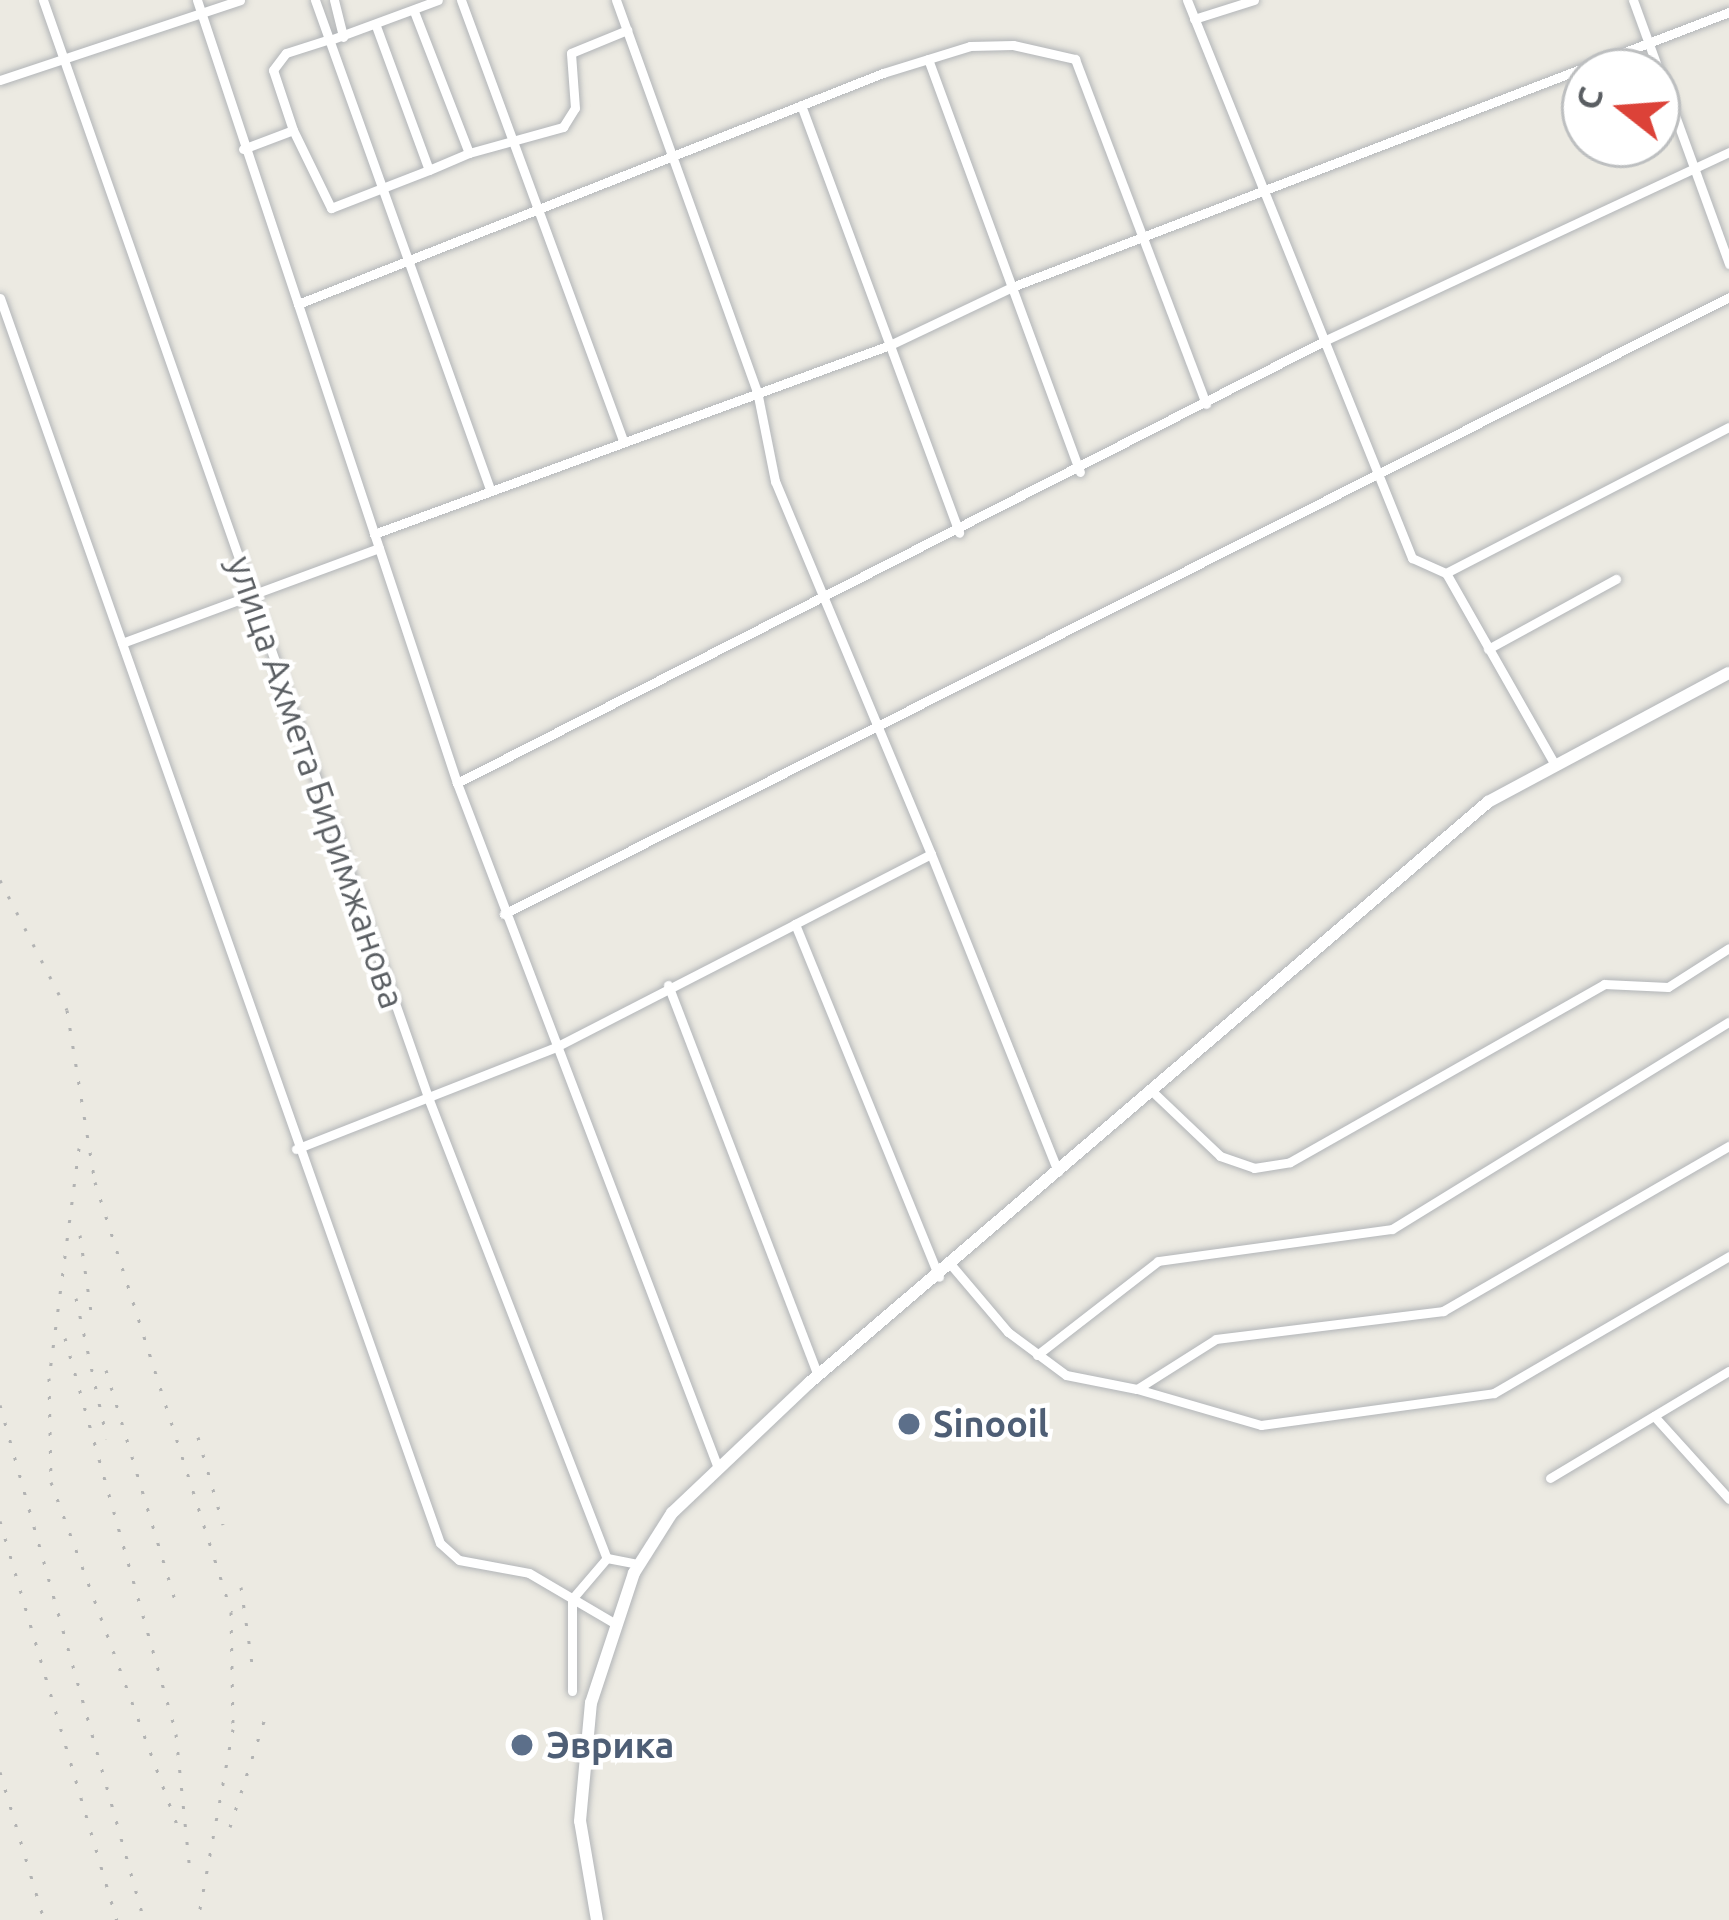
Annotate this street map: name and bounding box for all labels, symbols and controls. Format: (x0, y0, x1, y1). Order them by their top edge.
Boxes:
north arrow (1561, 48, 1681, 168)
text: С (1568, 83, 1610, 114)
street label: улица Ахмета Биримжанова (219, 550, 415, 1014)
place label: Sinooil (933, 1402, 1049, 1446)
marker: Sinooil (896, 1411, 922, 1437)
place label: Эврика (546, 1723, 674, 1767)
marker: Эврика (509, 1732, 535, 1758)

